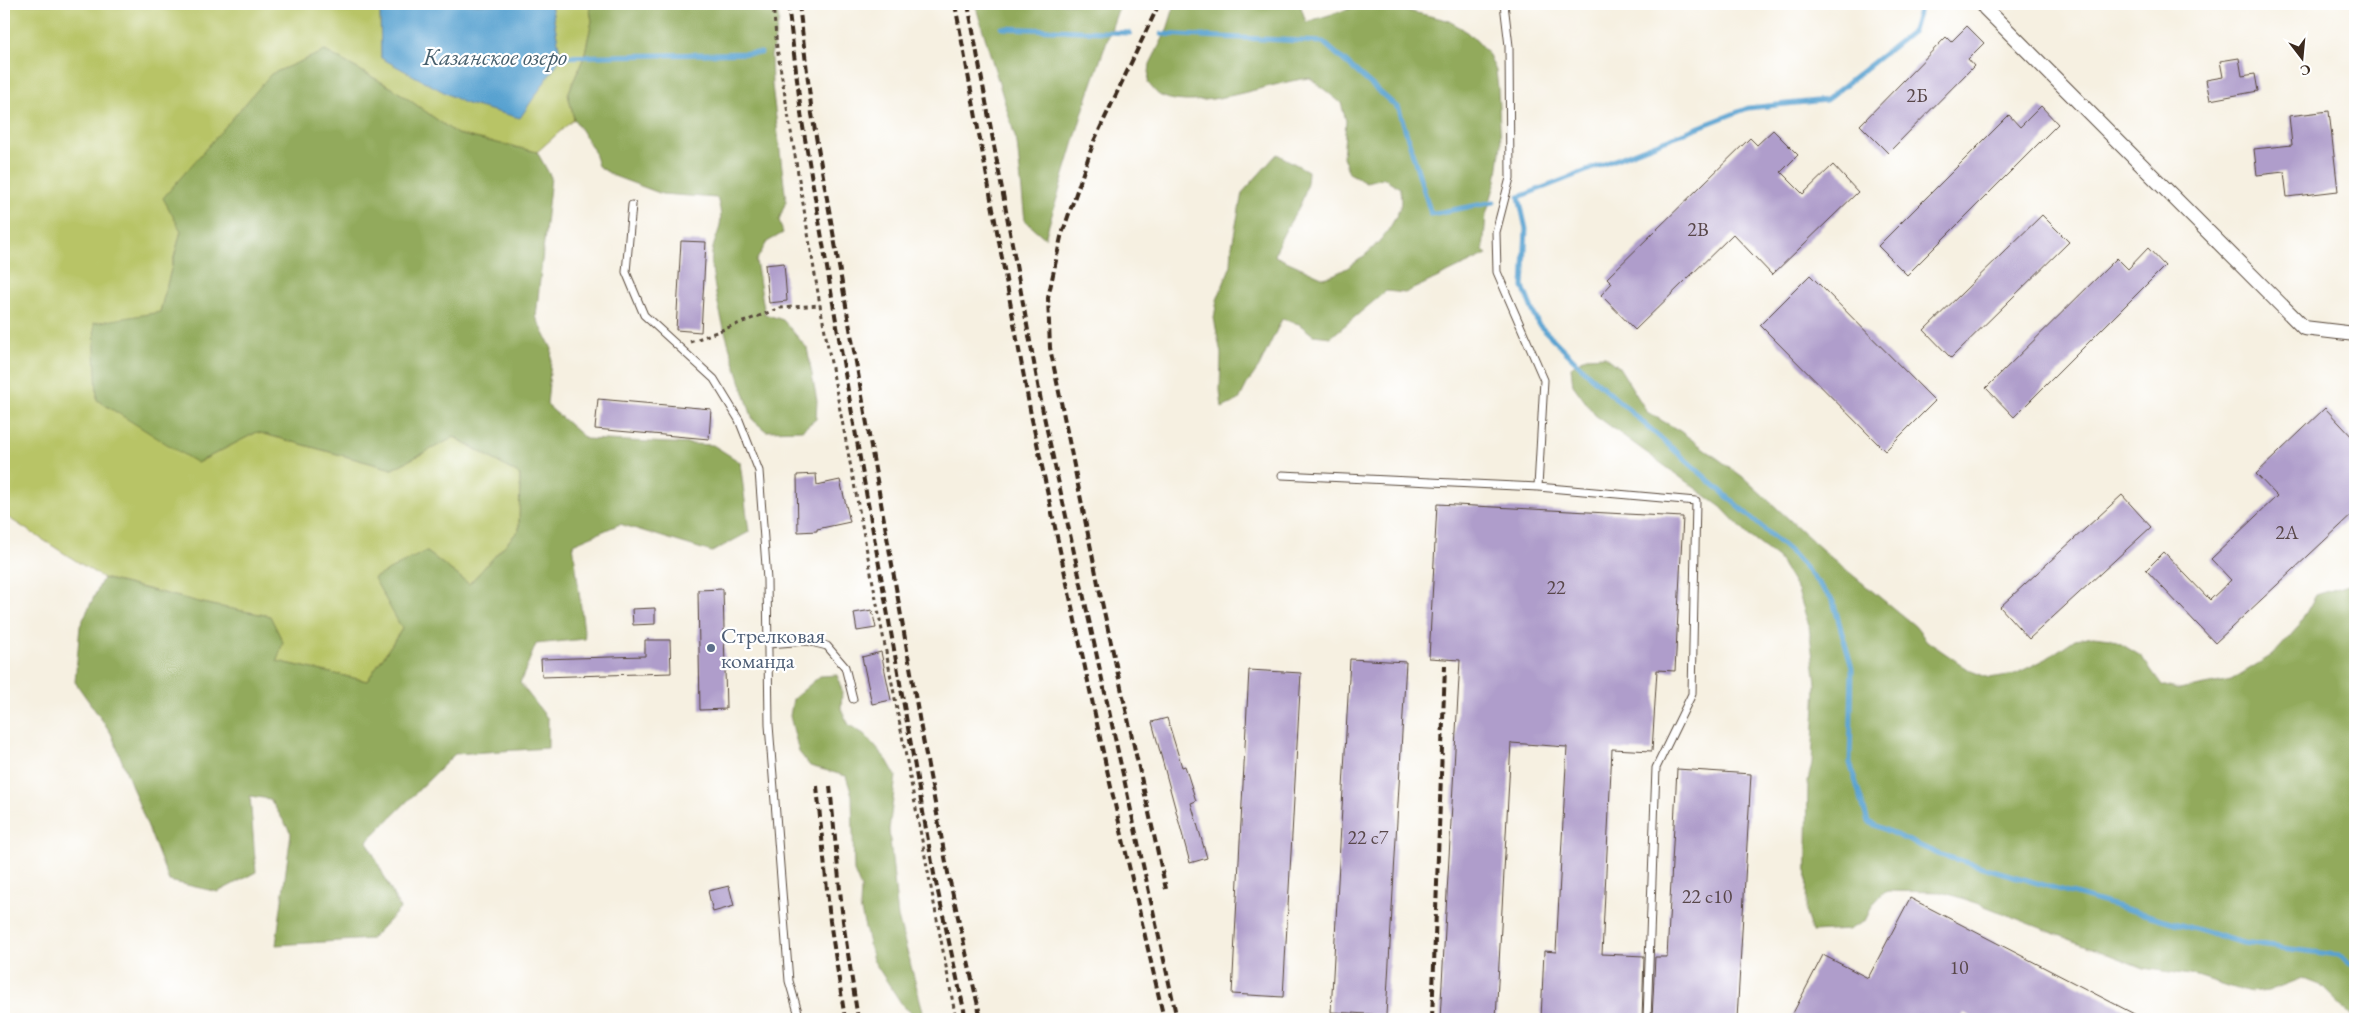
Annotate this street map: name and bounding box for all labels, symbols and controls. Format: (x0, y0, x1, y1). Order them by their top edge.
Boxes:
north arrow (2276, 32, 2326, 82)
water label: Казанское озеро (422, 41, 567, 72)
text: С (2298, 60, 2313, 81)
house number: 2Б (1906, 82, 1928, 108)
house number: 2В (1687, 216, 1709, 242)
house number: 2А (2275, 519, 2299, 545)
house number: 22 (1546, 574, 1566, 600)
place label: Стрелковая команда (721, 621, 825, 675)
marker: Стрелковая команда (705, 642, 717, 654)
house number: 22 с7 (1348, 824, 1389, 850)
house number: 22 с10 (1682, 883, 1733, 909)
house number: 10 (1949, 954, 1969, 980)

